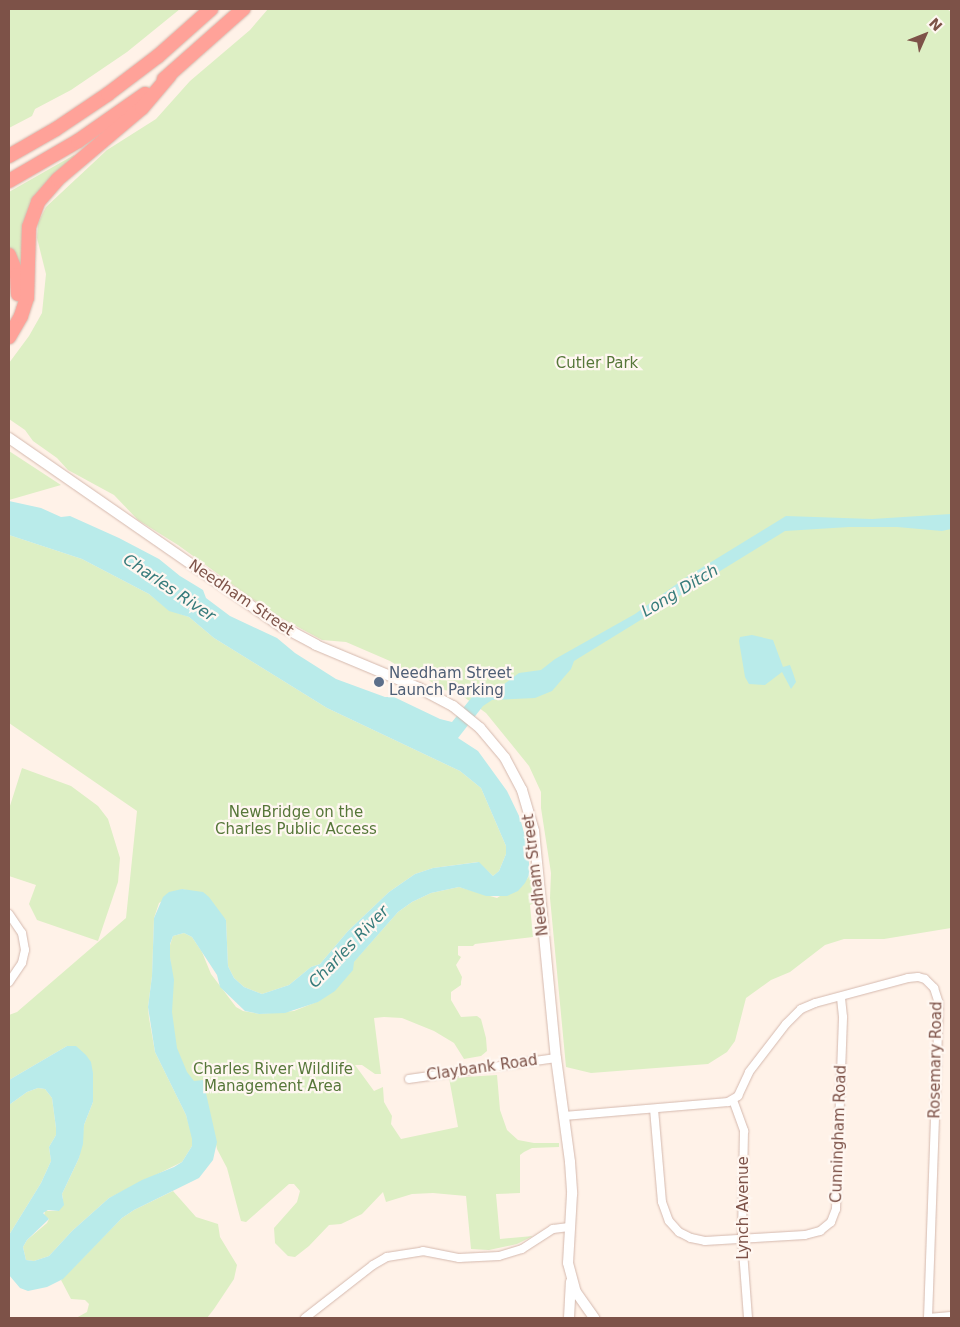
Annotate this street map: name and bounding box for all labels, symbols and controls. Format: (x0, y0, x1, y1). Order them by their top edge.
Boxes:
north arrow (900, 10, 950, 60)
text: N (926, 15, 946, 34)
park label: Cutler Park (556, 355, 638, 373)
water label: Charles River (119, 550, 219, 626)
street label: Needham Street (185, 556, 297, 640)
water label: Long Ditch (638, 561, 722, 621)
place label: Needham Street Launch Parking (389, 664, 512, 699)
marker: Needham Street Launch Parking (373, 676, 385, 688)
park label: NewBridge on the Charles Public Access (215, 803, 377, 838)
street label: Needham Street (520, 813, 552, 937)
water label: Charles River (305, 902, 393, 992)
street label: Rosemary Road (926, 1001, 946, 1119)
street label: Claybank Road (425, 1051, 539, 1085)
park label: Charles River Wildlife Management Area (193, 1060, 353, 1095)
street label: Cunningham Road (828, 1065, 850, 1203)
street label: Lynch Avenue (735, 1156, 753, 1260)

